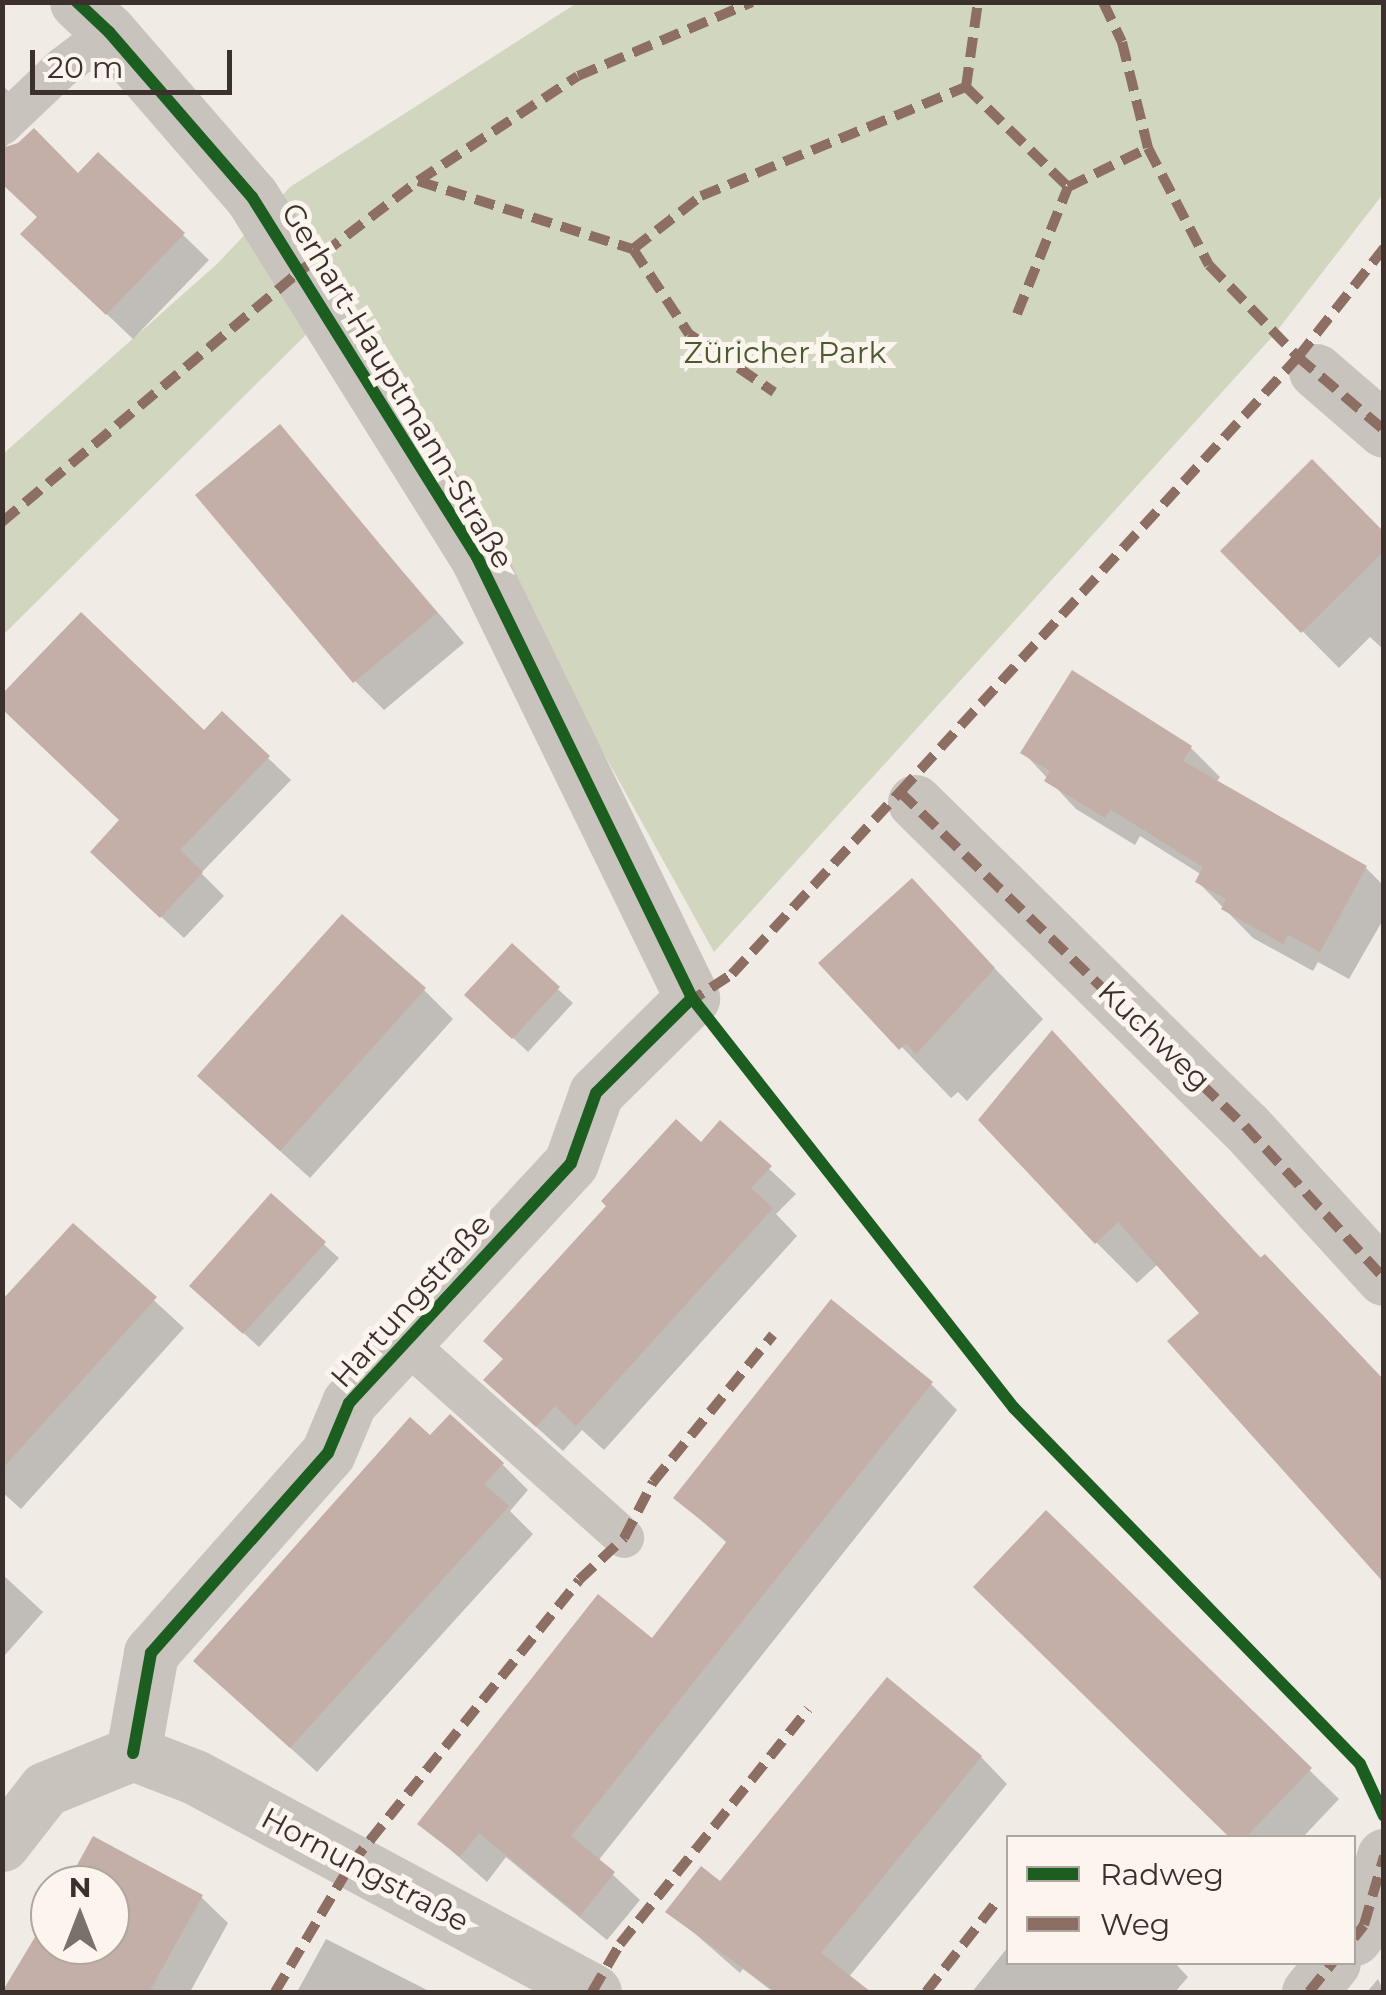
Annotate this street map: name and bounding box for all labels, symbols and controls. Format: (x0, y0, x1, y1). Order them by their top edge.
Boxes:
scale bar (35, 30, 238, 92)
text: 20 m (47, 49, 124, 86)
street label: Gerhart-Hauptmann-Straße (273, 197, 521, 575)
park label: Züricher Park (684, 335, 886, 371)
street label: Kuchweg (1090, 974, 1218, 1098)
street label: Hartungstraße (324, 1207, 498, 1395)
street label: Hornungstraße (255, 1800, 475, 1940)
legend (1006, 1835, 1356, 1965)
text: Radweg (1100, 1856, 1224, 1893)
north arrow (30, 1865, 130, 1965)
text: N (69, 1870, 91, 1904)
text: Weg (1100, 1906, 1170, 1943)

